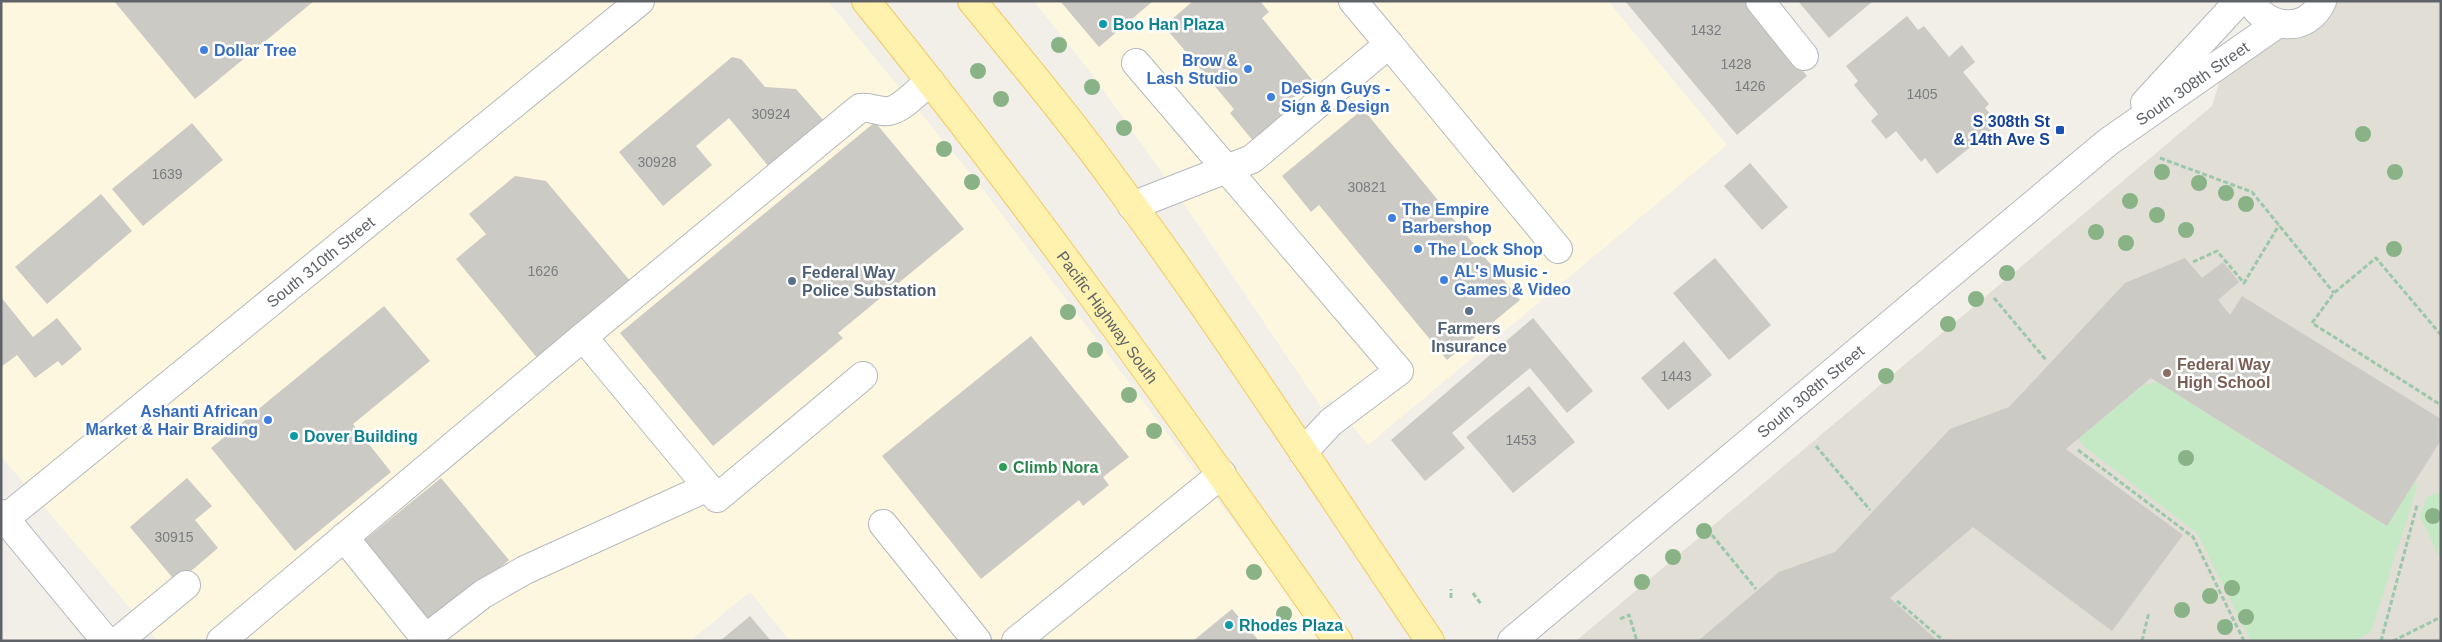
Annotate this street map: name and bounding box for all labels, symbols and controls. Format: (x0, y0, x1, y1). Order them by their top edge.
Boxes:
place label: Boo Han Plaza (1113, 16, 1224, 33)
marker: Boo Han Plaza (1097, 18, 1109, 30)
house number: 1432 (1690, 22, 1722, 38)
street label: South 308th Street (2133, 38, 2253, 129)
place label: Dollar Tree (214, 42, 297, 59)
marker: Dollar Tree (198, 44, 210, 56)
place label: Brow & Lash Studio (1146, 52, 1238, 87)
house number: 1428 (1720, 56, 1752, 72)
marker: Brow & Lash Studio (1242, 63, 1254, 75)
house number: 1426 (1734, 78, 1766, 94)
place label: DeSign Guys - Sign & Design (1281, 80, 1390, 115)
house number: 1405 (1906, 86, 1938, 102)
marker: DeSign Guys - Sign & Design (1265, 91, 1277, 103)
house number: 30924 (752, 106, 791, 122)
place label: S 308th St & 14th Ave S (1953, 113, 2051, 148)
marker: S 308th St & 14th Ave S (2054, 124, 2066, 136)
house number: 30928 (638, 154, 677, 170)
house number: 1639 (151, 166, 183, 182)
house number: 30821 (1348, 179, 1387, 195)
place label: The Empire Barbershop (1402, 201, 1492, 236)
marker: The Empire Barbershop (1386, 212, 1398, 224)
street label: South 310th Street (264, 213, 378, 311)
place label: The Lock Shop (1428, 241, 1543, 258)
marker: The Lock Shop (1412, 243, 1424, 255)
street label: Pacific Highway South (1054, 248, 1161, 387)
house number: 1626 (527, 263, 559, 279)
place label: AL's Music - Games & Video (1454, 263, 1571, 298)
place label: Federal Way Police Substation (802, 264, 936, 299)
marker: AL's Music - Games & Video (1438, 274, 1450, 286)
marker: Federal Way Police Substation (786, 275, 798, 287)
marker: Farmers Insurance (1463, 305, 1475, 317)
place label: Farmers Insurance (1431, 320, 1507, 355)
street label: South 308th Street (1754, 342, 1868, 441)
place label: Federal Way High School (2177, 356, 2271, 391)
marker: Federal Way High School (2161, 367, 2173, 379)
house number: 1443 (1660, 368, 1692, 384)
place label: Ashanti African Market & Hair Braiding (86, 403, 258, 438)
marker: Ashanti African Market & Hair Braiding (262, 414, 274, 426)
place label: Dover Building (304, 428, 418, 445)
marker: Dover Building (288, 430, 300, 442)
house number: 1453 (1505, 432, 1537, 448)
place label: Climb Nora (1013, 459, 1098, 476)
marker: Climb Nora (997, 461, 1009, 473)
house number: 30915 (155, 529, 194, 545)
place label: Rhodes Plaza (1239, 617, 1343, 634)
marker: Rhodes Plaza (1223, 619, 1235, 631)

